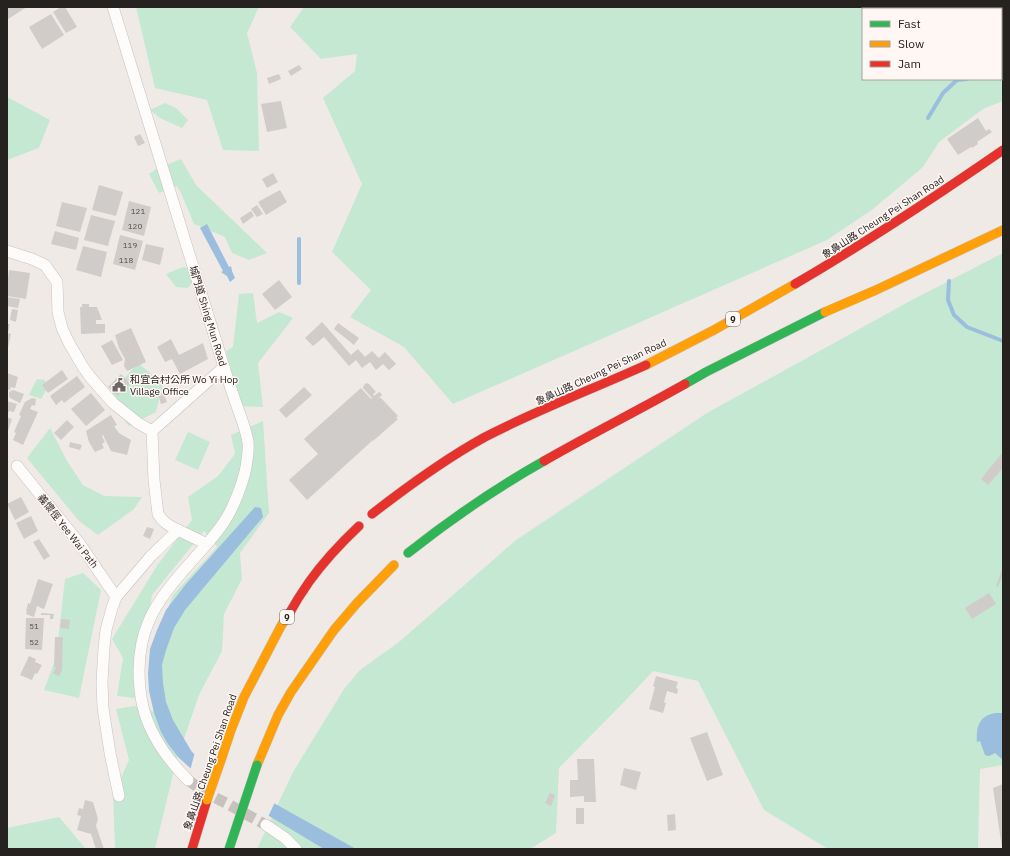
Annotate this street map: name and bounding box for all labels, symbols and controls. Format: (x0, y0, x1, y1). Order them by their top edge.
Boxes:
legend (862, 8, 1002, 80)
text: Fast (898, 16, 921, 31)
text: Slow (898, 36, 924, 51)
text: Jam (898, 56, 921, 71)
street label: 象鼻山路 Cheung Pei Shan Road (820, 173, 946, 261)
house number: 121 (131, 206, 145, 216)
house number: 120 (128, 221, 142, 231)
house number: 119 (123, 240, 137, 250)
house number: 118 (119, 255, 133, 265)
street label: 城門道 Shing Mun Road (187, 264, 229, 368)
road number: 9 (726, 312, 740, 326)
street label: 象鼻山路 Cheung Pei Shan Road (534, 336, 668, 408)
place label: 和宜合村公所 Wo Yi Hop Village Office (130, 373, 238, 398)
public building icon: 和宜合村公所 Wo Yi Hop Village Office (111, 377, 127, 393)
street label: 義懷徑 Yee Wai Path (35, 491, 101, 571)
road number: 9 (280, 610, 294, 624)
house number: 51 (29, 621, 39, 631)
house number: 52 (29, 637, 39, 647)
street label: 象鼻山路 Cheung Pei Shan Road (181, 692, 239, 832)

